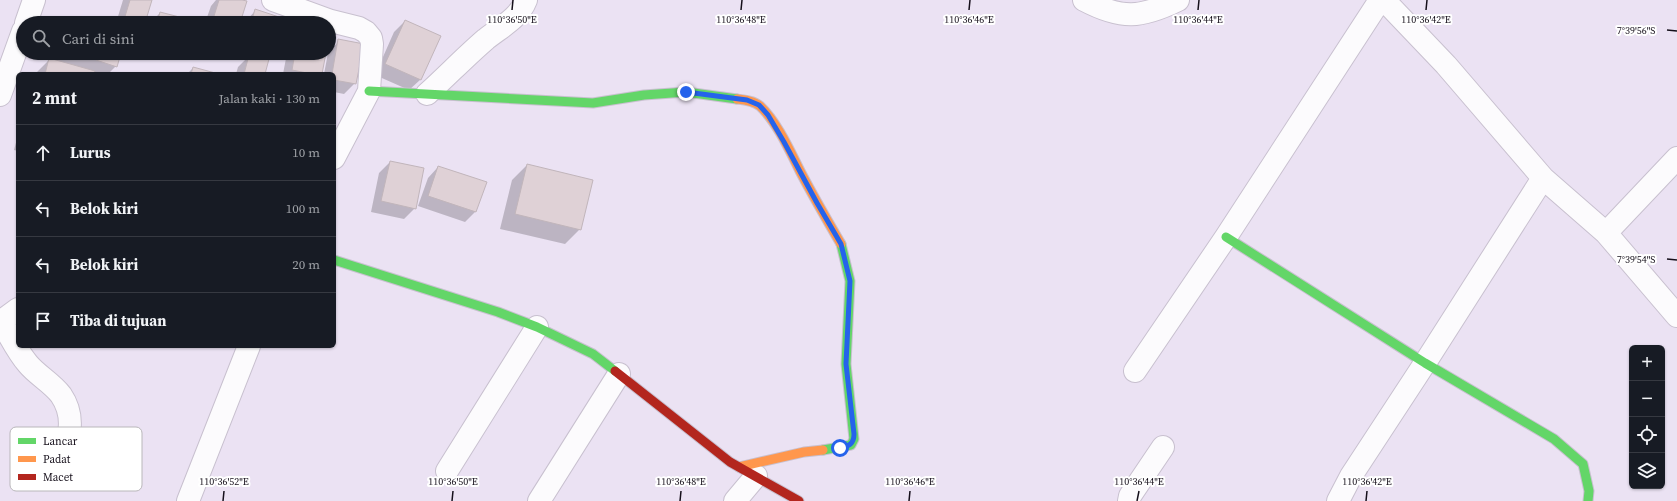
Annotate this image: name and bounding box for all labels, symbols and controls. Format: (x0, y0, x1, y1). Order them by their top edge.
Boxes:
text: 110°36'50"E (487, 13, 537, 26)
text: 110°36'48"E (716, 13, 766, 26)
text: 110°36'46"E (944, 13, 994, 26)
text: 110°36'44"E (1173, 13, 1223, 26)
text: 110°36'42"E (1401, 13, 1451, 26)
search box (16, 16, 336, 60)
text: 7°39'56"S (1617, 24, 1655, 37)
icon: search (30, 27, 52, 49)
text: Cari di sini (62, 28, 134, 49)
route end (677, 83, 695, 101)
text: 2 mnt (32, 86, 77, 110)
text: Jalan kaki · 130 m (219, 90, 320, 107)
icon: ahead (32, 142, 54, 164)
text: Lurus (70, 142, 111, 163)
text: 10 m (292, 144, 320, 161)
icon: left (32, 198, 54, 220)
text: Belok kiri (70, 198, 138, 219)
text: 100 m (286, 200, 320, 217)
text: 7°39'54"S (1617, 253, 1655, 266)
icon: left (32, 254, 54, 276)
text: Belok kiri (70, 254, 138, 275)
text: 20 m (292, 256, 320, 273)
icon: arrive (32, 310, 54, 332)
text: Tiba di tujuan (70, 310, 166, 331)
map controls (1629, 345, 1665, 489)
button: + (1629, 345, 1665, 381)
button: − (1629, 381, 1665, 417)
button: locate (1629, 417, 1665, 453)
legend (10, 427, 142, 491)
text: Lancar (43, 434, 78, 449)
route start (831, 439, 849, 457)
text: Padat (43, 452, 71, 467)
button: layers (1629, 453, 1665, 489)
text: Macet (43, 470, 73, 485)
text: 110°36'52"E (199, 475, 249, 488)
text: 110°36'50"E (428, 475, 478, 488)
text: 110°36'48"E (656, 475, 706, 488)
text: 110°36'46"E (885, 475, 935, 488)
text: 110°36'44"E (1114, 475, 1164, 488)
text: 110°36'42"E (1342, 475, 1392, 488)

